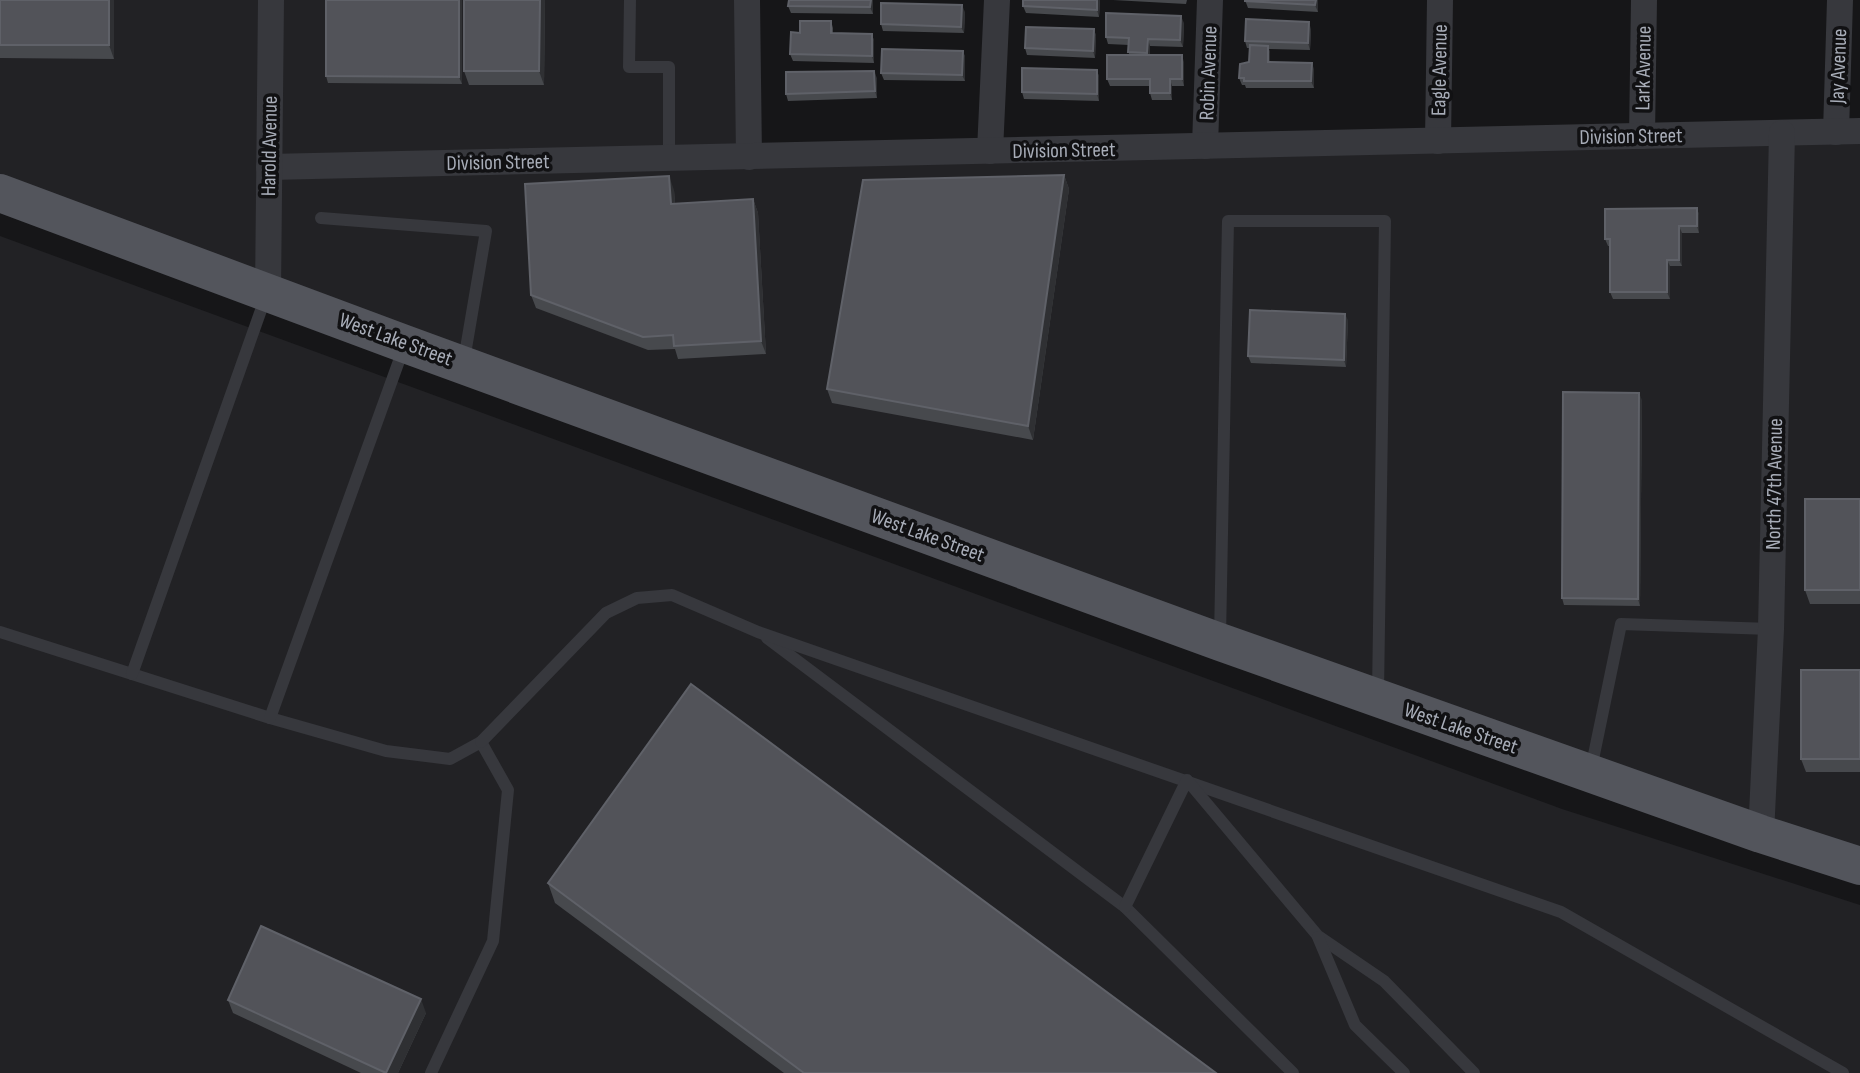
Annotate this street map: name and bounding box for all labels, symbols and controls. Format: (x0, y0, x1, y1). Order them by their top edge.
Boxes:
street label: Eagle Avenue (1426, 24, 1453, 116)
street label: Robin Avenue (1194, 25, 1223, 121)
street label: Lark Avenue (1630, 26, 1657, 111)
street label: Jay Avenue (1825, 28, 1852, 105)
street label: Harold Avenue (256, 96, 283, 196)
street label: Division Street (1579, 123, 1683, 150)
street label: Division Street (1012, 137, 1116, 164)
street label: Division Street (446, 149, 550, 176)
street label: West Lake Street (336, 307, 456, 372)
street label: North 47th Avenue (1761, 418, 1788, 550)
street label: West Lake Street (868, 503, 988, 568)
street label: West Lake Street (1401, 697, 1521, 760)

